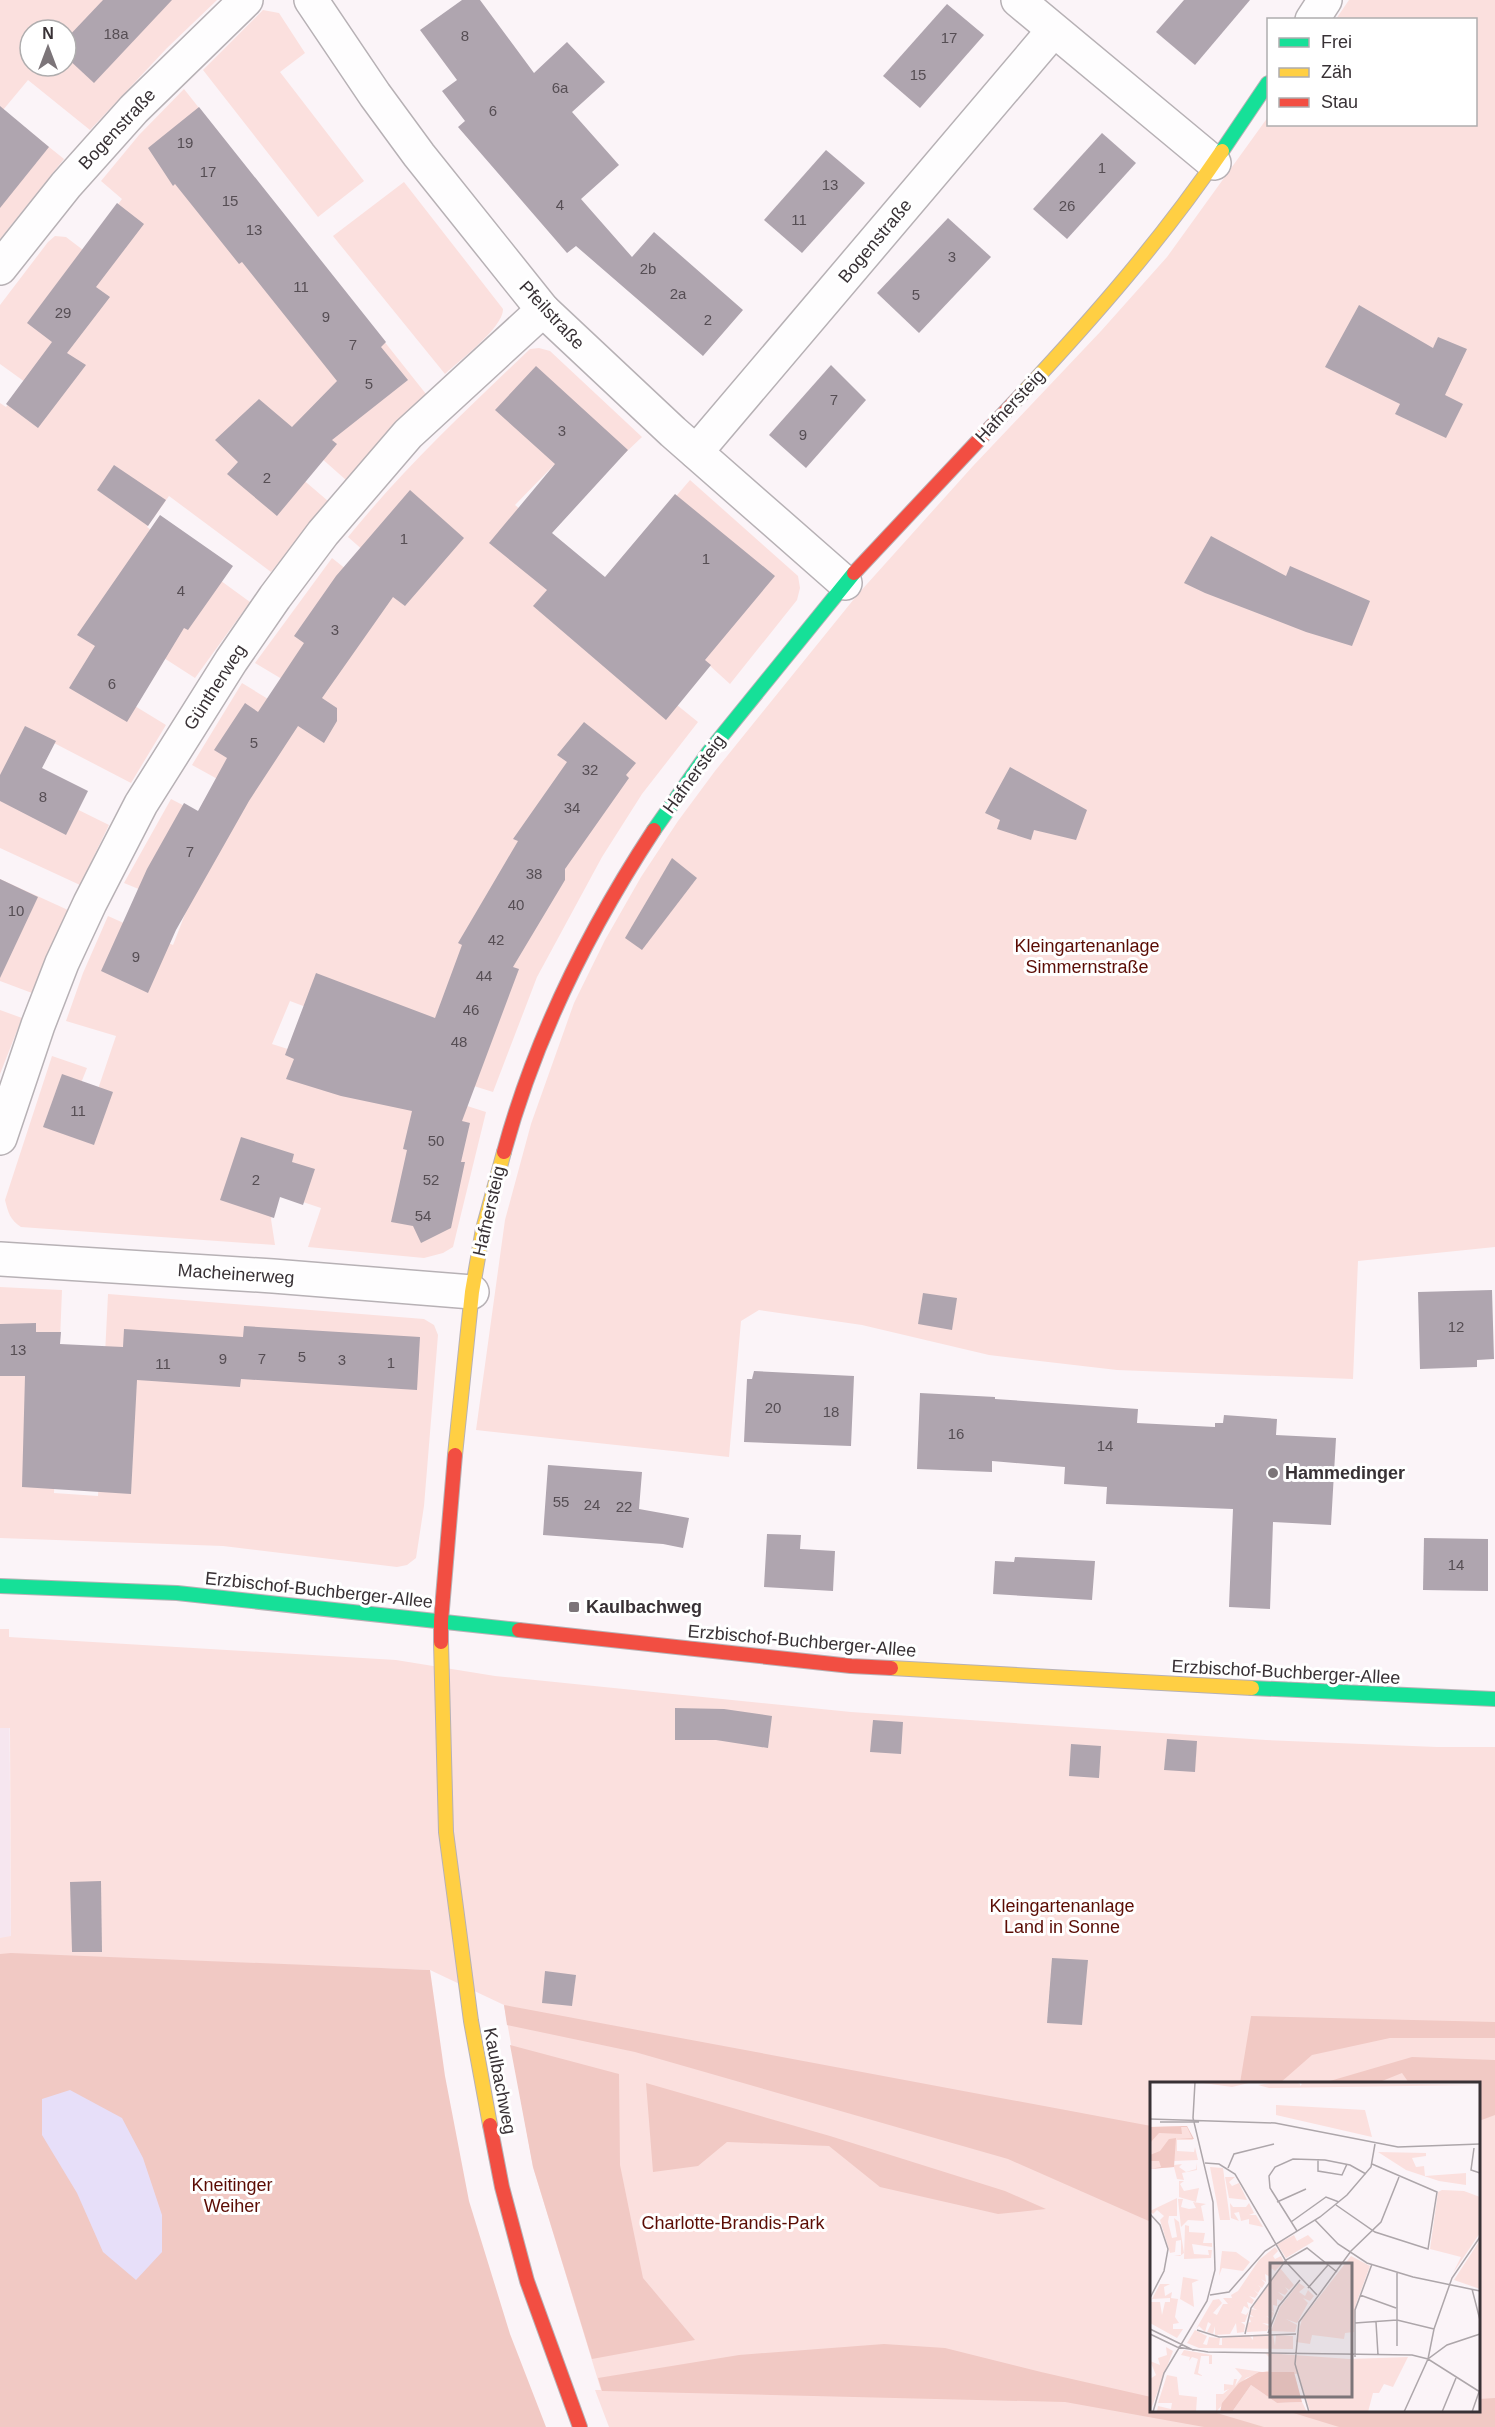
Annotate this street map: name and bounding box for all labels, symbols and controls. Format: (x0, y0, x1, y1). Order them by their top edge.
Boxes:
north arrow (18, 18, 78, 78)
legend (1267, 18, 1477, 126)
text: N (42, 25, 54, 42)
house number: 18a (103, 25, 129, 42)
house number: 8 (461, 27, 469, 44)
house number: 17 (941, 29, 957, 46)
text: Frei (1321, 32, 1352, 52)
text: Zäh (1321, 62, 1352, 82)
house number: 15 (910, 66, 926, 83)
house number: 6a (552, 79, 569, 96)
street label: Bogenstraße (75, 84, 159, 174)
text: Stau (1321, 92, 1358, 112)
house number: 6 (489, 102, 497, 119)
house number: 19 (177, 134, 193, 151)
house number: 1 (1098, 159, 1106, 176)
house number: 17 (200, 163, 216, 180)
house number: 13 (822, 176, 838, 193)
house number: 15 (222, 192, 238, 209)
street label: Bogenstraße (834, 195, 916, 287)
house number: 4 (556, 196, 564, 213)
house number: 26 (1059, 197, 1075, 214)
house number: 11 (791, 211, 807, 228)
house number: 13 (246, 221, 262, 238)
house number: 3 (948, 248, 956, 265)
house number: 2b (640, 260, 656, 277)
street label: Pfeilstraße (515, 277, 589, 353)
house number: 11 (293, 278, 309, 295)
house number: 2a (670, 285, 687, 302)
house number: 5 (912, 286, 920, 303)
house number: 29 (55, 304, 71, 321)
house number: 9 (322, 308, 330, 325)
house number: 2 (704, 311, 712, 328)
house number: 7 (349, 336, 357, 353)
street label: Hafnersteig (971, 366, 1049, 446)
house number: 5 (365, 375, 373, 392)
house number: 7 (830, 391, 838, 408)
house number: 3 (558, 422, 566, 439)
house number: 9 (799, 426, 807, 443)
house number: 2 (263, 469, 271, 486)
house number: 1 (400, 530, 408, 547)
house number: 1 (702, 550, 710, 567)
house number: 4 (177, 582, 185, 599)
house number: 3 (331, 621, 339, 638)
street label: Güntherweg (180, 640, 250, 734)
house number: 6 (108, 675, 116, 692)
street label: Hafnersteig (659, 731, 729, 817)
house number: 5 (250, 734, 258, 751)
house number: 32 (582, 761, 598, 778)
house number: 8 (39, 788, 47, 805)
house number: 34 (564, 799, 580, 816)
house number: 7 (186, 843, 194, 860)
house number: 38 (526, 865, 542, 882)
house number: 40 (508, 896, 524, 913)
house number: 10 (8, 902, 24, 919)
house number: 42 (488, 931, 504, 948)
park label: Kleingartenanlage Simmernstraße (1014, 936, 1160, 977)
house number: 9 (132, 948, 140, 965)
house number: 44 (476, 967, 492, 984)
house number: 46 (463, 1001, 479, 1018)
house number: 48 (451, 1033, 467, 1050)
house number: 11 (70, 1102, 86, 1119)
house number: 50 (428, 1132, 444, 1149)
street label: Hafnersteig (469, 1164, 509, 1258)
house number: 2 (252, 1171, 260, 1188)
house number: 52 (423, 1171, 439, 1188)
house number: 54 (415, 1207, 431, 1224)
street label: Macheinerweg (177, 1260, 295, 1288)
house number: 12 (1448, 1318, 1464, 1335)
house number: 13 (10, 1341, 26, 1358)
house number: 5 (298, 1348, 306, 1365)
house number: 9 (219, 1350, 227, 1367)
house number: 7 (258, 1350, 266, 1367)
house number: 3 (338, 1351, 346, 1368)
house number: 1 (387, 1354, 395, 1371)
house number: 11 (155, 1355, 171, 1372)
house number: 20 (765, 1399, 781, 1416)
house number: 18 (823, 1403, 839, 1420)
house number: 16 (948, 1425, 964, 1442)
house number: 14 (1097, 1437, 1113, 1454)
place label: Hammedinger (1285, 1463, 1405, 1483)
marker: Hammedinger (1266, 1466, 1280, 1480)
house number: 55 (553, 1493, 569, 1510)
house number: 24 (584, 1496, 600, 1513)
house number: 22 (616, 1498, 632, 1515)
house number: 14 (1448, 1556, 1464, 1573)
street label: Erzbischof-Buchberger-Allee (204, 1568, 434, 1612)
place label: Kaulbachweg (586, 1597, 702, 1617)
marker: Kaulbachweg (567, 1600, 581, 1614)
street label: Erzbischof-Buchberger-Allee (687, 1621, 917, 1661)
street label: Erzbischof-Buchberger-Allee (1171, 1656, 1401, 1688)
park label: Kleingartenanlage Land in Sonne (989, 1896, 1135, 1937)
street label: Kaulbachweg (480, 2026, 520, 2136)
inset map (1150, 2082, 1480, 2412)
park label: Kneitinger Weiher (191, 2175, 273, 2216)
park label: Charlotte-Brandis-Park (641, 2213, 826, 2233)

